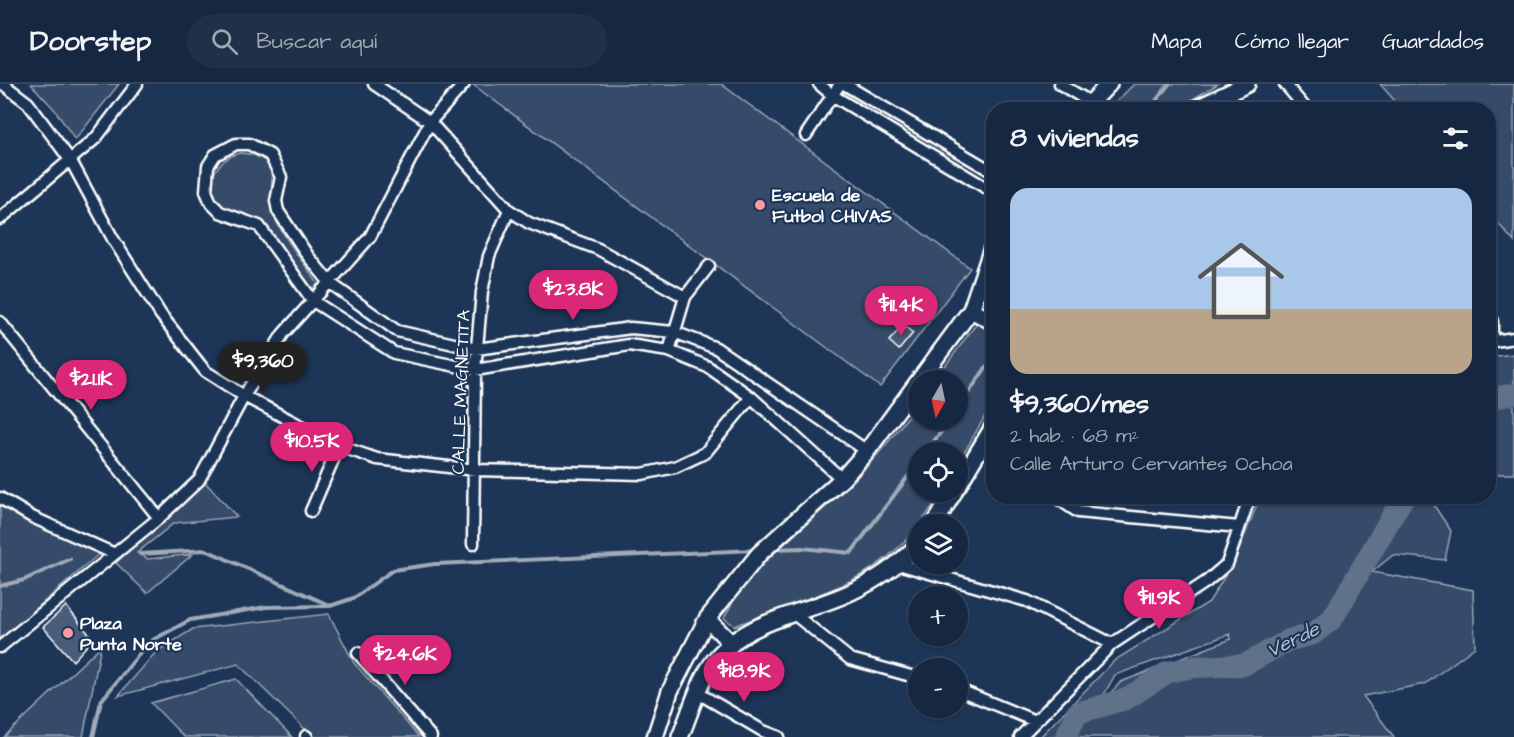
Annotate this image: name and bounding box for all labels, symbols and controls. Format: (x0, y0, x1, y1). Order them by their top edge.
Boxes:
search box (187, 14, 607, 68)
text: Doorstep (30, 22, 151, 61)
icon: search (208, 25, 241, 58)
text: Buscar aquí (256, 26, 377, 57)
text: Mapa (1151, 27, 1202, 56)
text: Cómo llegar (1235, 27, 1349, 56)
text: Guardados (1382, 27, 1484, 56)
text: 8 viviendas (1010, 120, 1139, 156)
icon: filters (1439, 122, 1472, 155)
place label: Escuela de Futbol CHIVAS (772, 183, 892, 229)
marker: Escuela de Futbol CHIVAS (753, 198, 767, 212)
icon: home (1187, 227, 1295, 335)
pin: $23.8K (524, 270, 622, 321)
text: $23.8K (543, 275, 603, 303)
pin: $11.4K (852, 286, 950, 337)
text: $11.4K (879, 291, 923, 319)
street label: CALLE MAGNETITA (446, 309, 476, 475)
pin: $9,360 (214, 342, 312, 393)
text: $9,360 (232, 347, 294, 375)
pin: $21.1K (42, 360, 140, 411)
text: $21.1K (70, 365, 112, 393)
north arrow (908, 370, 968, 430)
map controls (908, 370, 968, 718)
text: $9,360/mes (1010, 386, 1149, 422)
pin: $10.5K (263, 422, 361, 473)
text: 2 hab. · 68 m² (1010, 422, 1139, 450)
text: $10.5K (284, 427, 340, 455)
button: locate (908, 442, 968, 502)
text: Calle Arturo Cervantes Ochoa (1010, 450, 1293, 478)
button: layers (908, 514, 968, 574)
pin: $11.9K (1110, 579, 1208, 630)
text: $11.9K (1138, 584, 1180, 612)
button: + (908, 586, 968, 646)
place label: Plaza Punta Norte (80, 611, 182, 657)
water label: Verde (1262, 615, 1325, 665)
marker: Plaza Punta Norte (61, 626, 75, 640)
pin: $24.6K (356, 635, 454, 686)
text: $24.6K (373, 640, 437, 668)
pin: $18.9K (695, 652, 793, 703)
text: $18.9K (718, 657, 770, 685)
button: − (908, 658, 968, 718)

